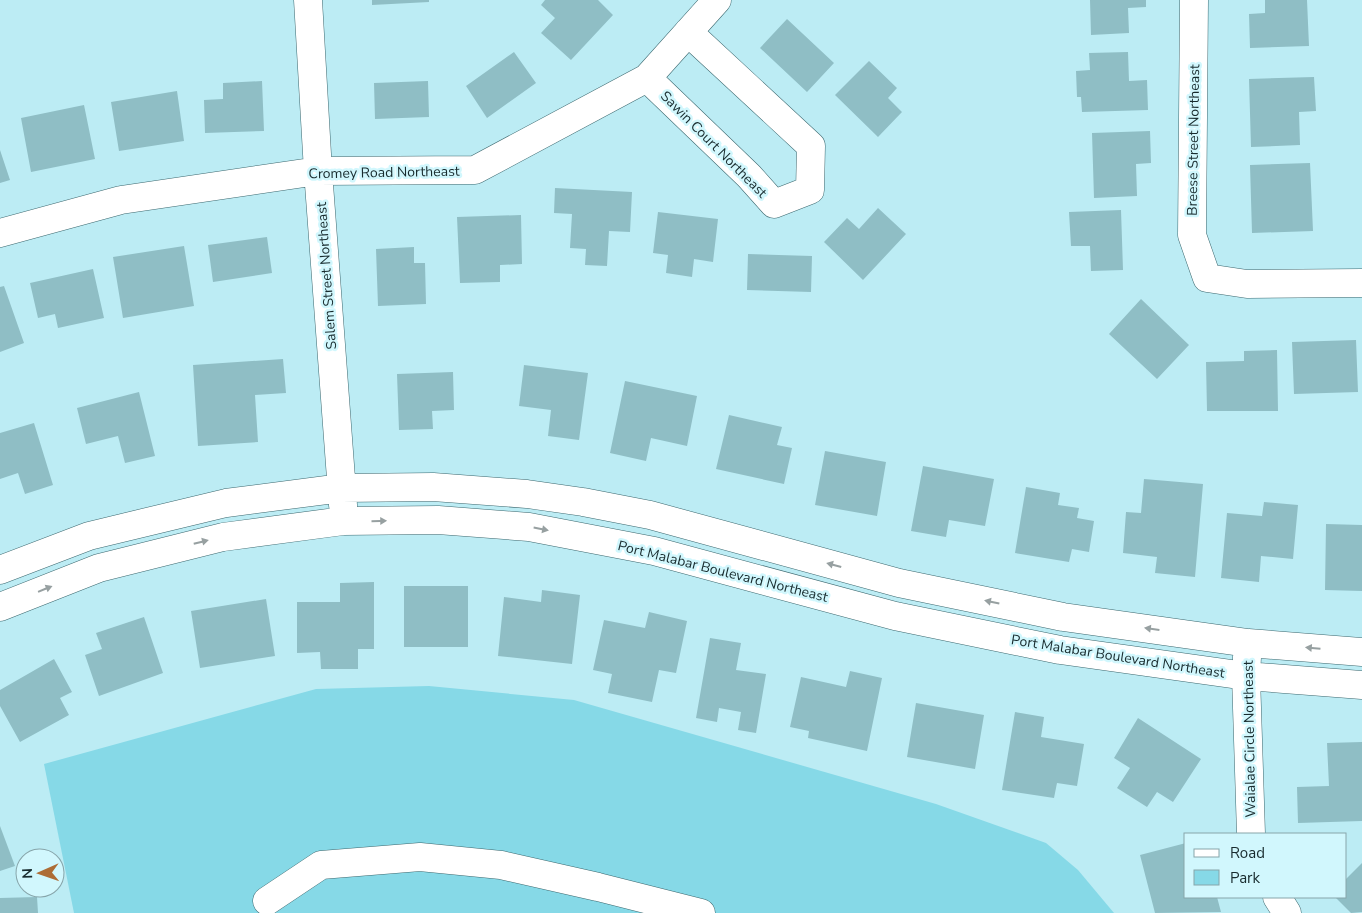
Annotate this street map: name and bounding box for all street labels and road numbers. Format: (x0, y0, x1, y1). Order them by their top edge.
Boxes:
street label: Breese Street Northeast (1183, 64, 1204, 216)
street label: Sawin Court Northeast (656, 87, 771, 202)
street label: Cromey Road Northeast (308, 162, 460, 183)
street label: Salem Street Northeast (312, 202, 341, 350)
street label: Port Malabar Boulevard Northeast (616, 536, 830, 607)
street label: Port Malabar Boulevard Northeast (1010, 630, 1226, 683)
street label: Waialae Circle Northeast (1239, 660, 1260, 818)

